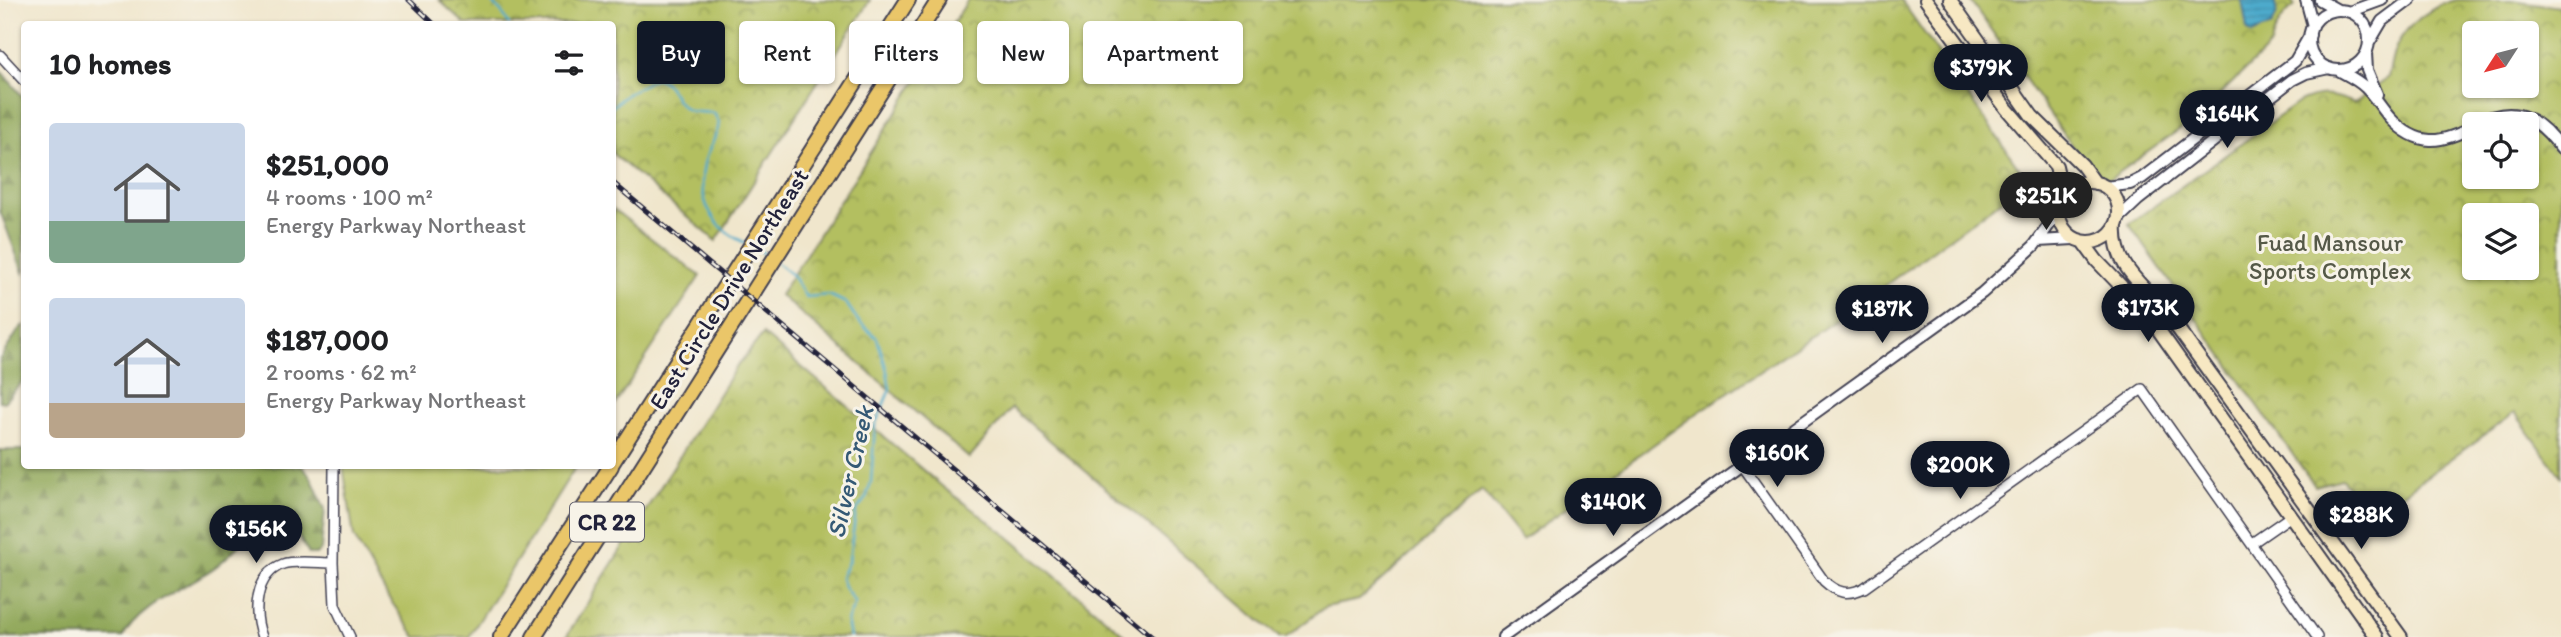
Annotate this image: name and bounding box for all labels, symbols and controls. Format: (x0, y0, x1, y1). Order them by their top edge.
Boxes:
chip: Buy (637, 21, 725, 84)
chip: Rent (739, 21, 835, 84)
chip: Filters (849, 21, 963, 84)
chip: New (977, 21, 1069, 84)
chip: Apartment (1083, 21, 1243, 84)
north arrow (2462, 21, 2539, 98)
map controls (2462, 21, 2539, 280)
icon: filters (550, 44, 588, 82)
pin: $379K (1932, 44, 2030, 104)
text: 10 homes (49, 45, 172, 82)
text: $379K (1950, 53, 2012, 81)
pin: $164K (2178, 90, 2276, 150)
text: $164K (2195, 99, 2259, 127)
button: locate (2462, 112, 2539, 189)
text: $251,000 (266, 146, 389, 183)
icon: home (105, 151, 189, 235)
street label: East Circle Drive Northeast (642, 163, 815, 415)
pin: $251K (1997, 173, 2095, 232)
text: $251K (2015, 181, 2077, 209)
text: 4 rooms · 100 m² (266, 183, 433, 211)
button: layers (2462, 203, 2539, 280)
text: Energy Parkway Northeast (266, 211, 526, 239)
park label: Fuad Mansour Sports Complex (2249, 228, 2411, 285)
pin: $173K (2099, 284, 2197, 344)
pin: $187K (1833, 286, 1931, 345)
text: $173K (2118, 293, 2178, 321)
text: $187K (1851, 294, 1913, 322)
text: $187,000 (266, 321, 389, 358)
icon: home (105, 326, 189, 410)
text: 2 rooms · 62 m² (266, 358, 417, 386)
text: Energy Parkway Northeast (266, 386, 526, 414)
water label: Silver Creek (819, 401, 881, 541)
pin: $160K (1728, 430, 1826, 489)
text: $160K (1745, 438, 1809, 466)
pin: $200K (1911, 442, 2009, 501)
text: $200K (1927, 450, 1993, 478)
pin: $140K (1564, 478, 1662, 538)
text: $140K (1580, 487, 1646, 515)
pin: $288K (2312, 491, 2410, 551)
text: $288K (2329, 500, 2393, 528)
road number: CR 22 (570, 502, 644, 542)
pin: $156K (207, 505, 305, 565)
text: $156K (225, 514, 287, 542)

